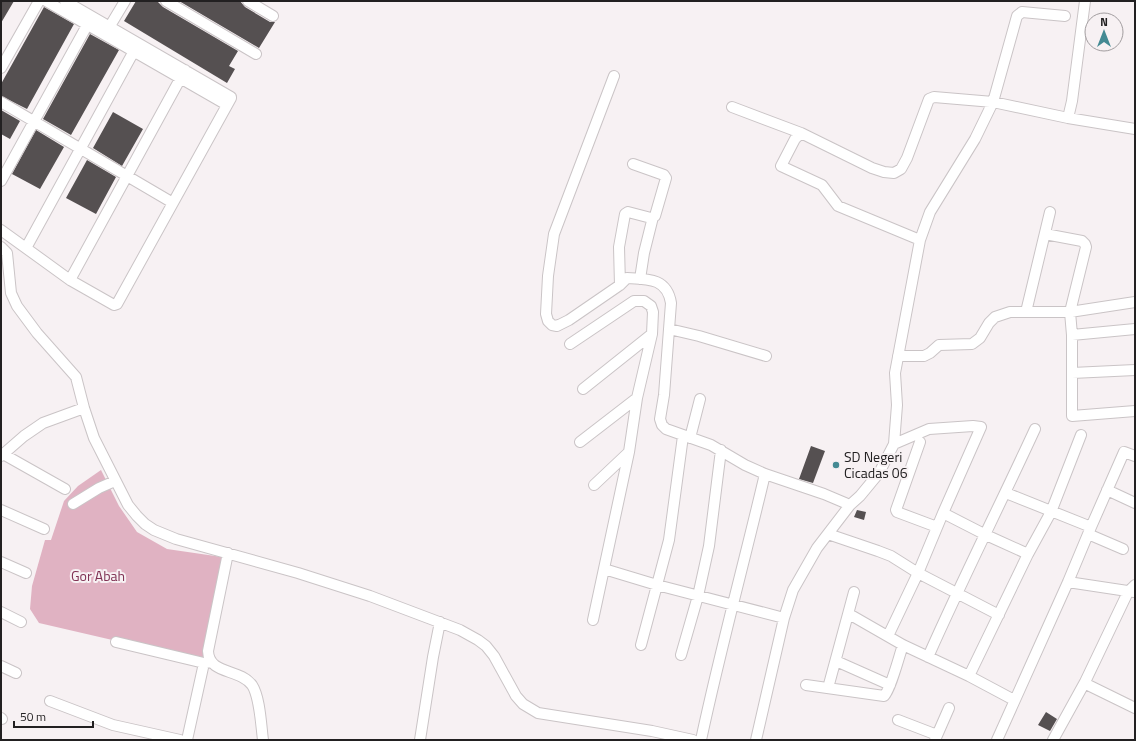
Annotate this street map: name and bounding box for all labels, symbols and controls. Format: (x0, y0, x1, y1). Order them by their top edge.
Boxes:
north arrow (1084, 12, 1124, 52)
text: N (1100, 14, 1108, 30)
place label: SD Negeri Cicadas 06 (844, 446, 908, 483)
marker: SD Negeri Cicadas 06 (831, 460, 841, 470)
park label: Gor Abah (71, 565, 125, 586)
scale bar (14, 703, 93, 729)
text: 50 m (20, 707, 46, 726)

